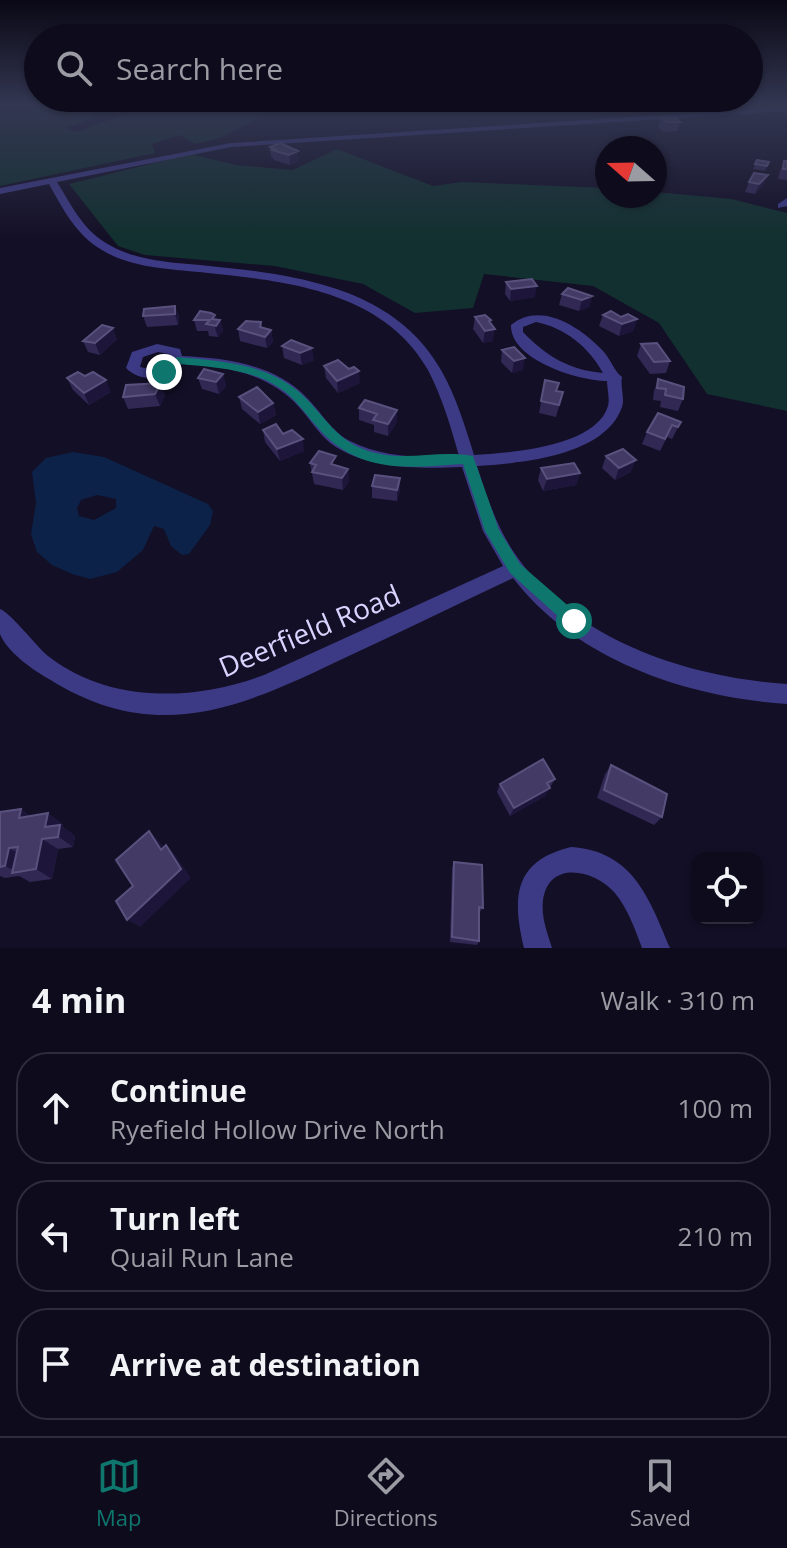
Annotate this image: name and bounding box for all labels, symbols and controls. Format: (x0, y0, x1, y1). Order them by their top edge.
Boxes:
search box (24, 24, 763, 112)
icon: search (52, 46, 96, 90)
text: Search here (116, 48, 283, 89)
north arrow (595, 136, 667, 208)
route end (146, 354, 182, 390)
street label: Deerfield Road (212, 575, 406, 685)
route start (556, 603, 592, 639)
map controls (691, 852, 763, 924)
button: locate (691, 852, 763, 924)
text: 4 min (32, 977, 126, 1023)
text: Walk · 310 m (601, 982, 755, 1018)
text: Continue (110, 1070, 247, 1111)
icon: ahead (34, 1086, 78, 1130)
text: 100 m (678, 1090, 753, 1126)
text: Ryefield Hollow Drive North (110, 1111, 445, 1147)
text: Turn left (110, 1198, 240, 1239)
icon: left (34, 1214, 78, 1258)
text: 210 m (678, 1218, 753, 1254)
text: Quail Run Lane (110, 1239, 294, 1275)
icon: arrive (34, 1342, 78, 1386)
text: Arrive at destination (110, 1344, 421, 1385)
tab: Map (96, 1454, 142, 1532)
tab: Directions (334, 1454, 438, 1532)
tab: Saved (630, 1454, 691, 1532)

